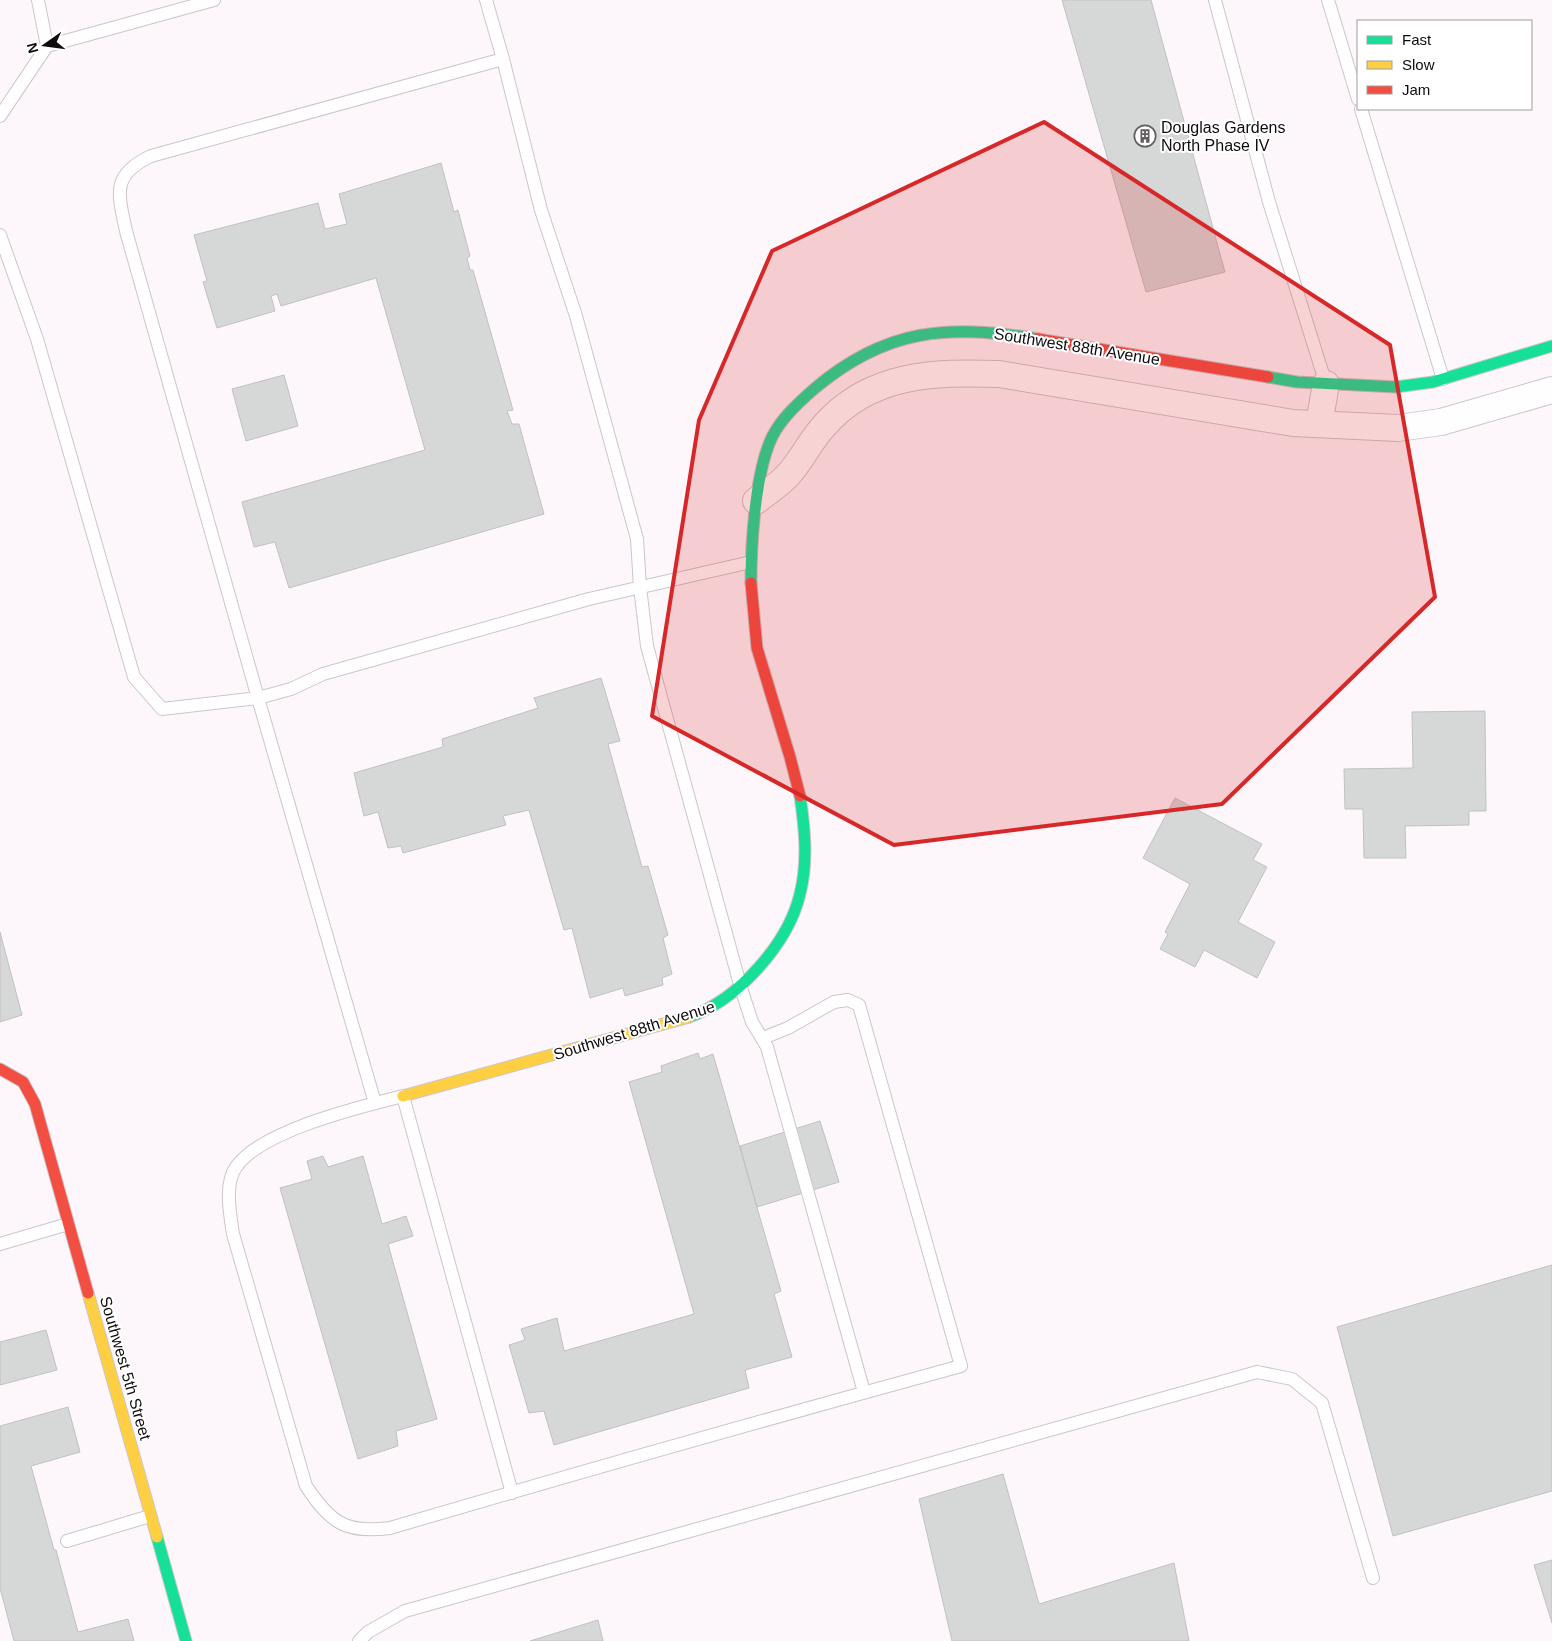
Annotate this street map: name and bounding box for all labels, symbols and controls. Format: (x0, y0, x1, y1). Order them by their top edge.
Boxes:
north arrow (20, 20, 70, 70)
legend (1357, 20, 1532, 110)
text: Fast (1402, 31, 1432, 48)
text: N (23, 41, 41, 55)
text: Slow (1402, 56, 1435, 73)
text: Jam (1402, 81, 1430, 98)
place label: Douglas Gardens North Phase IV (1161, 119, 1286, 154)
building icon: Douglas Gardens North Phase IV (1133, 124, 1157, 148)
street label: Southwest 88th Avenue (993, 325, 1161, 368)
street label: Southwest 88th Avenue (551, 998, 717, 1063)
street label: Southwest 5th Street (97, 1294, 154, 1442)

